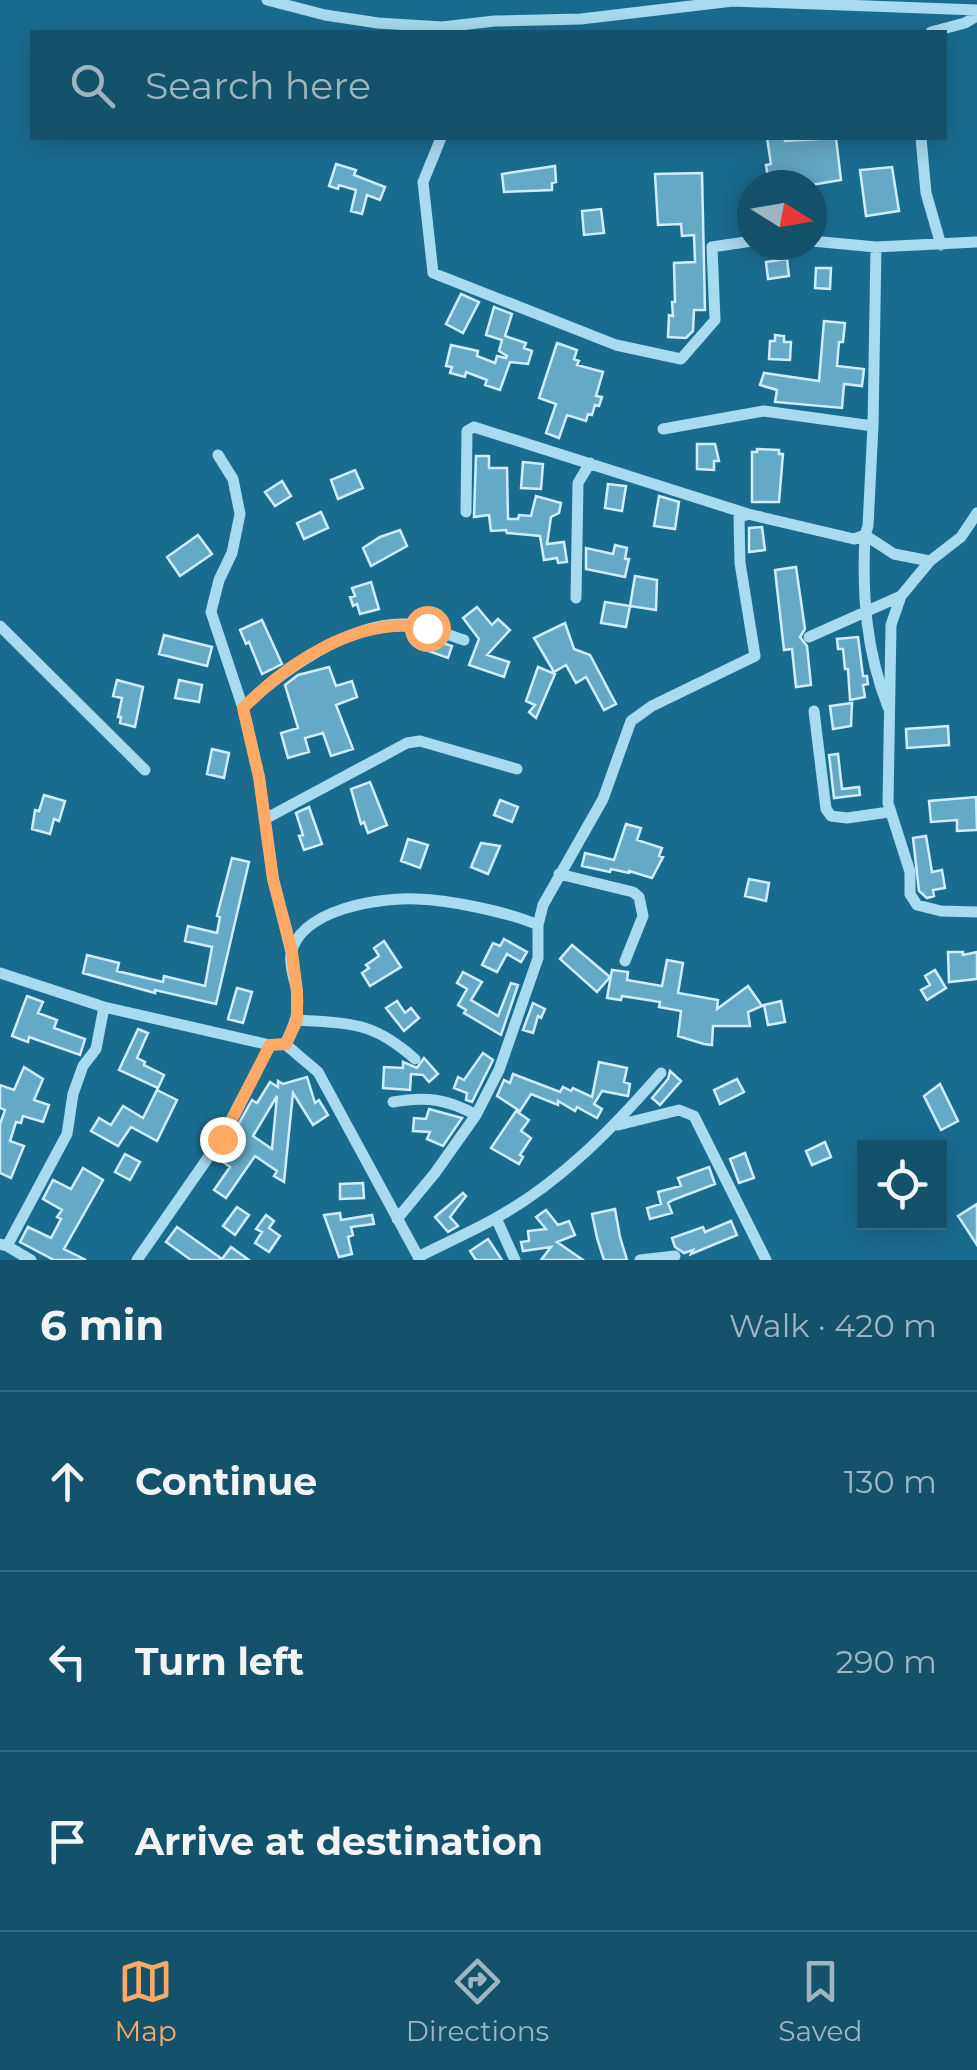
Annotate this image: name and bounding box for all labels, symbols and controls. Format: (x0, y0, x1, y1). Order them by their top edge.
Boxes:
search box (30, 30, 947, 140)
icon: search (65, 58, 120, 113)
text: Search here (145, 62, 371, 109)
north arrow (737, 170, 827, 260)
route start (405, 606, 451, 652)
route end (200, 1117, 246, 1163)
map controls (857, 1140, 947, 1230)
button: locate (857, 1140, 947, 1230)
text: 6 min (40, 1299, 164, 1351)
text: Walk · 420 m (729, 1306, 937, 1345)
icon: ahead (40, 1454, 95, 1509)
text: Continue (135, 1458, 317, 1505)
text: 130 m (844, 1462, 937, 1501)
icon: left (40, 1634, 95, 1689)
text: Turn left (135, 1638, 304, 1685)
text: 290 m (836, 1642, 937, 1681)
icon: arrive (40, 1814, 95, 1869)
text: Arrive at destination (135, 1818, 543, 1865)
tab: Map (115, 1954, 177, 2048)
tab: Directions (406, 1954, 549, 2048)
tab: Saved (778, 1954, 862, 2048)

